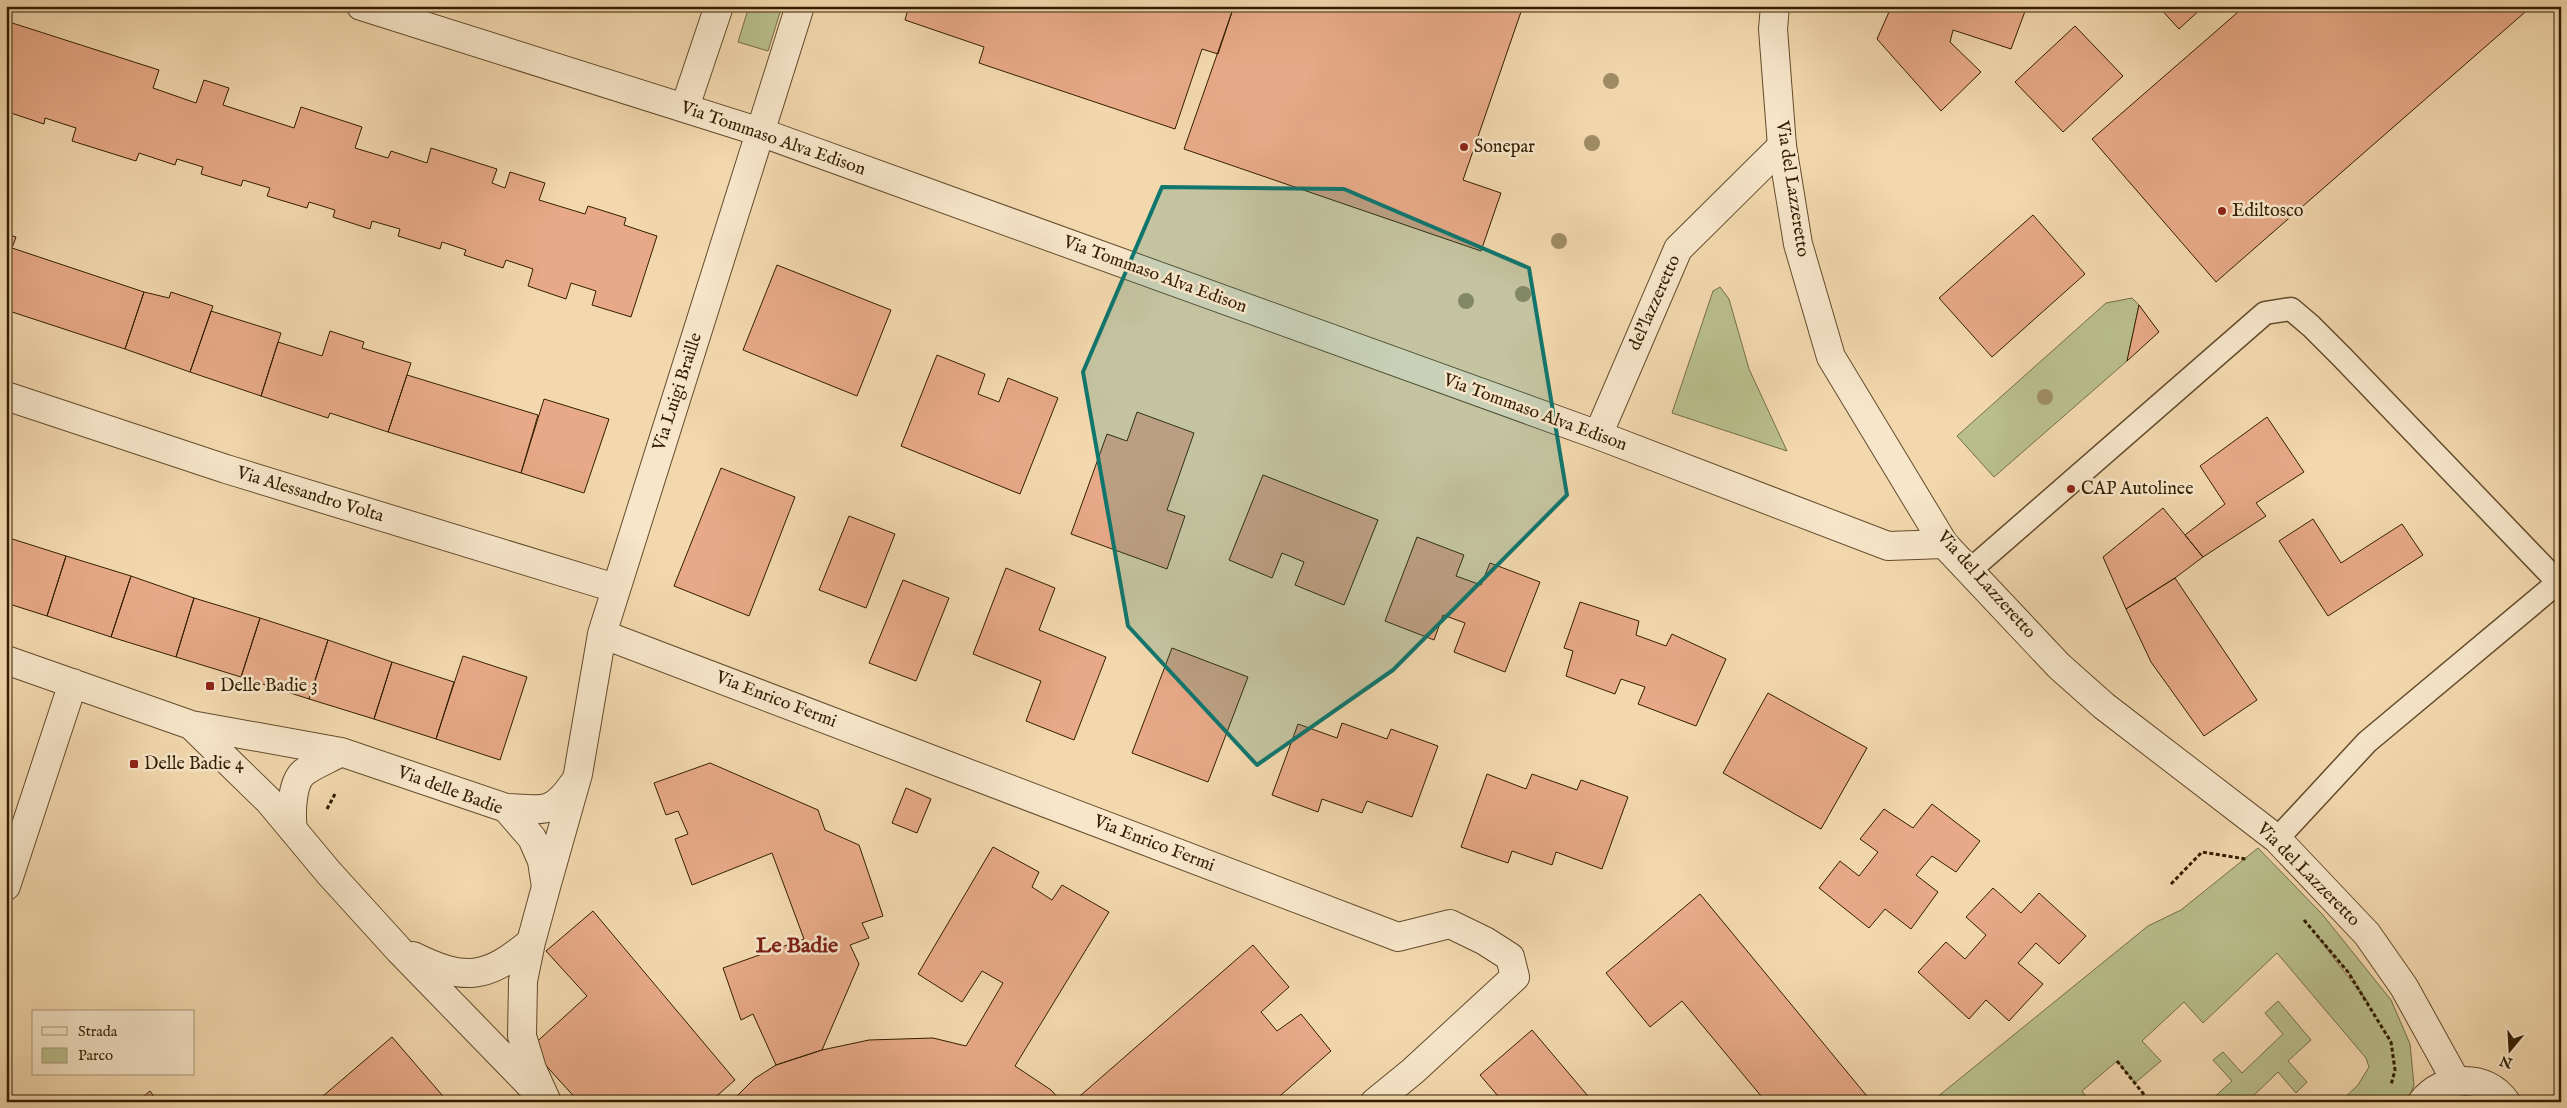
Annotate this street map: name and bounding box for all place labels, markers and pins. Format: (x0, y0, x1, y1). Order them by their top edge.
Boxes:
place label: Sonepar (1474, 136, 1535, 159)
marker: Sonepar (1458, 141, 1470, 153)
place label: Ediltosco (2232, 200, 2304, 223)
marker: Ediltosco (2216, 205, 2228, 217)
place label: CAP Autolinee (2081, 478, 2193, 501)
marker: CAP Autolinee (2065, 483, 2077, 495)
place label: Delle Badie 3 (220, 675, 318, 698)
marker: Delle Badie 3 (204, 680, 216, 692)
place label: Delle Badie 4 (144, 753, 244, 776)
marker: Delle Badie 4 (128, 758, 140, 770)

